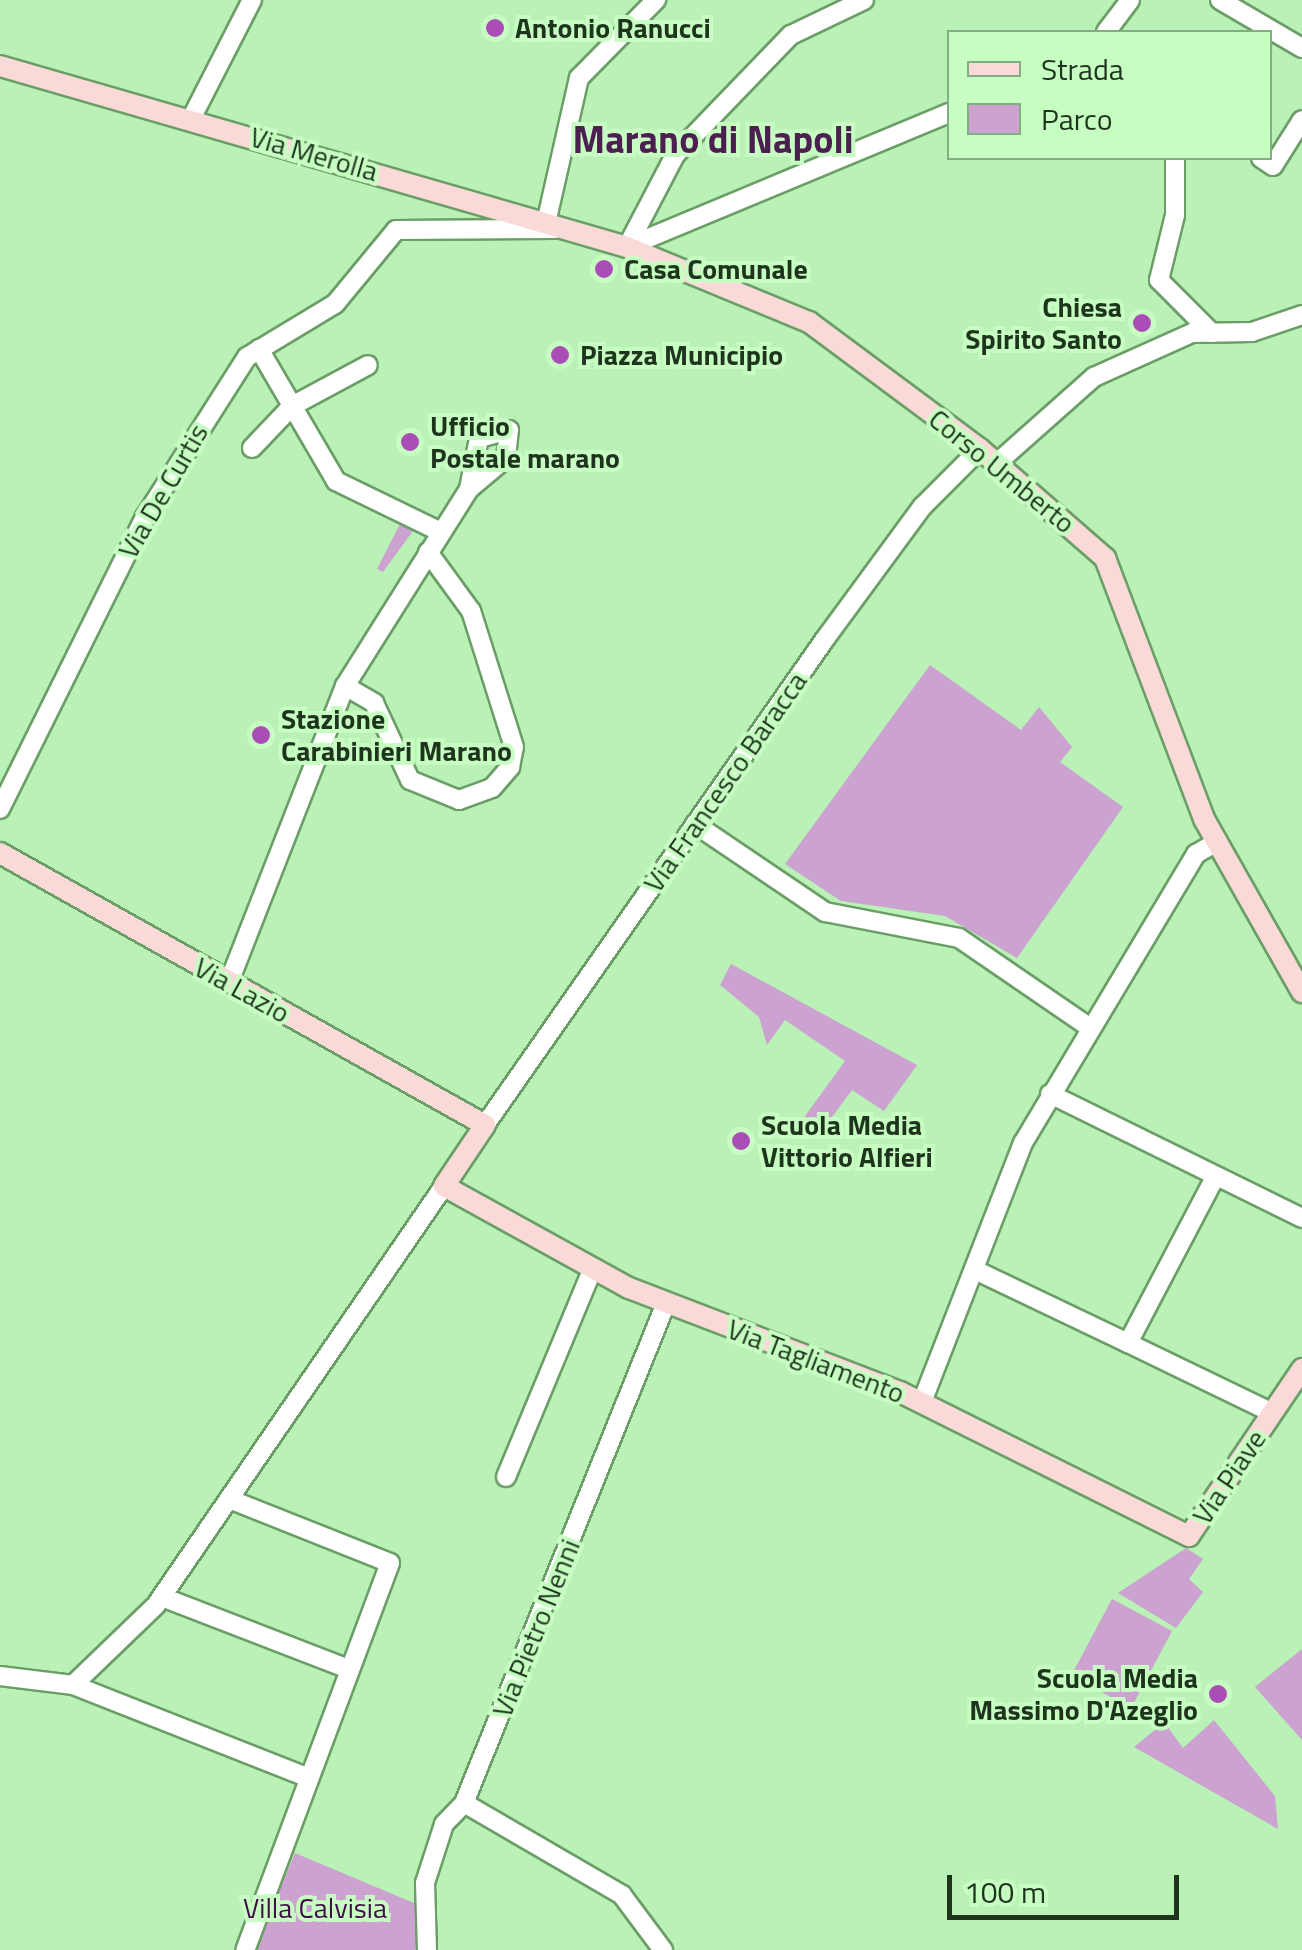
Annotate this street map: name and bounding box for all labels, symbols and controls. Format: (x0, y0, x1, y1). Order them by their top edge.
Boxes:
place label: Antonio Ranucci (515, 11, 711, 45)
marker: Antonio Ranucci (484, 17, 506, 39)
legend (947, 30, 1272, 160)
text: Strada (1041, 46, 1124, 92)
text: Parco (1041, 96, 1113, 142)
district label: Marano di Napoli (573, 117, 853, 163)
street label: Via Merolla (246, 120, 382, 188)
place label: Casa Comunale (624, 252, 808, 286)
marker: Casa Comunale (593, 258, 615, 280)
place label: Chiesa Spirito Santo (965, 290, 1122, 356)
marker: Chiesa Spirito Santo (1131, 312, 1153, 334)
place label: Piazza Municipio (580, 338, 783, 372)
marker: Piazza Municipio (549, 344, 571, 366)
street label: Corso Umberto (922, 402, 1082, 540)
place label: Ufficio Postale marano (430, 409, 620, 475)
street label: Via De Curtis (111, 418, 215, 564)
marker: Ufficio Postale marano (399, 431, 421, 453)
street label: Via Francesco Baracca (636, 665, 814, 899)
place label: Stazione Carabinieri Marano (281, 702, 512, 768)
marker: Stazione Carabinieri Marano (250, 724, 272, 746)
street label: Via Lazio (189, 950, 295, 1030)
place label: Scuola Media Vittorio Alfieri (761, 1108, 933, 1174)
marker: Scuola Media Vittorio Alfieri (730, 1130, 752, 1152)
street label: Via Tagliamento (723, 1312, 909, 1410)
street label: Via Piave (1185, 1423, 1273, 1531)
street label: Via Pietro Nenni (485, 1534, 587, 1722)
place label: Scuola Media Massimo D'Azeglio (969, 1661, 1198, 1727)
marker: Scuola Media Massimo D'Azeglio (1207, 1683, 1229, 1705)
scale bar (952, 1855, 1184, 1917)
text: 100 m (964, 1869, 1046, 1915)
park label: Villa Calvisia (243, 1891, 387, 1925)

